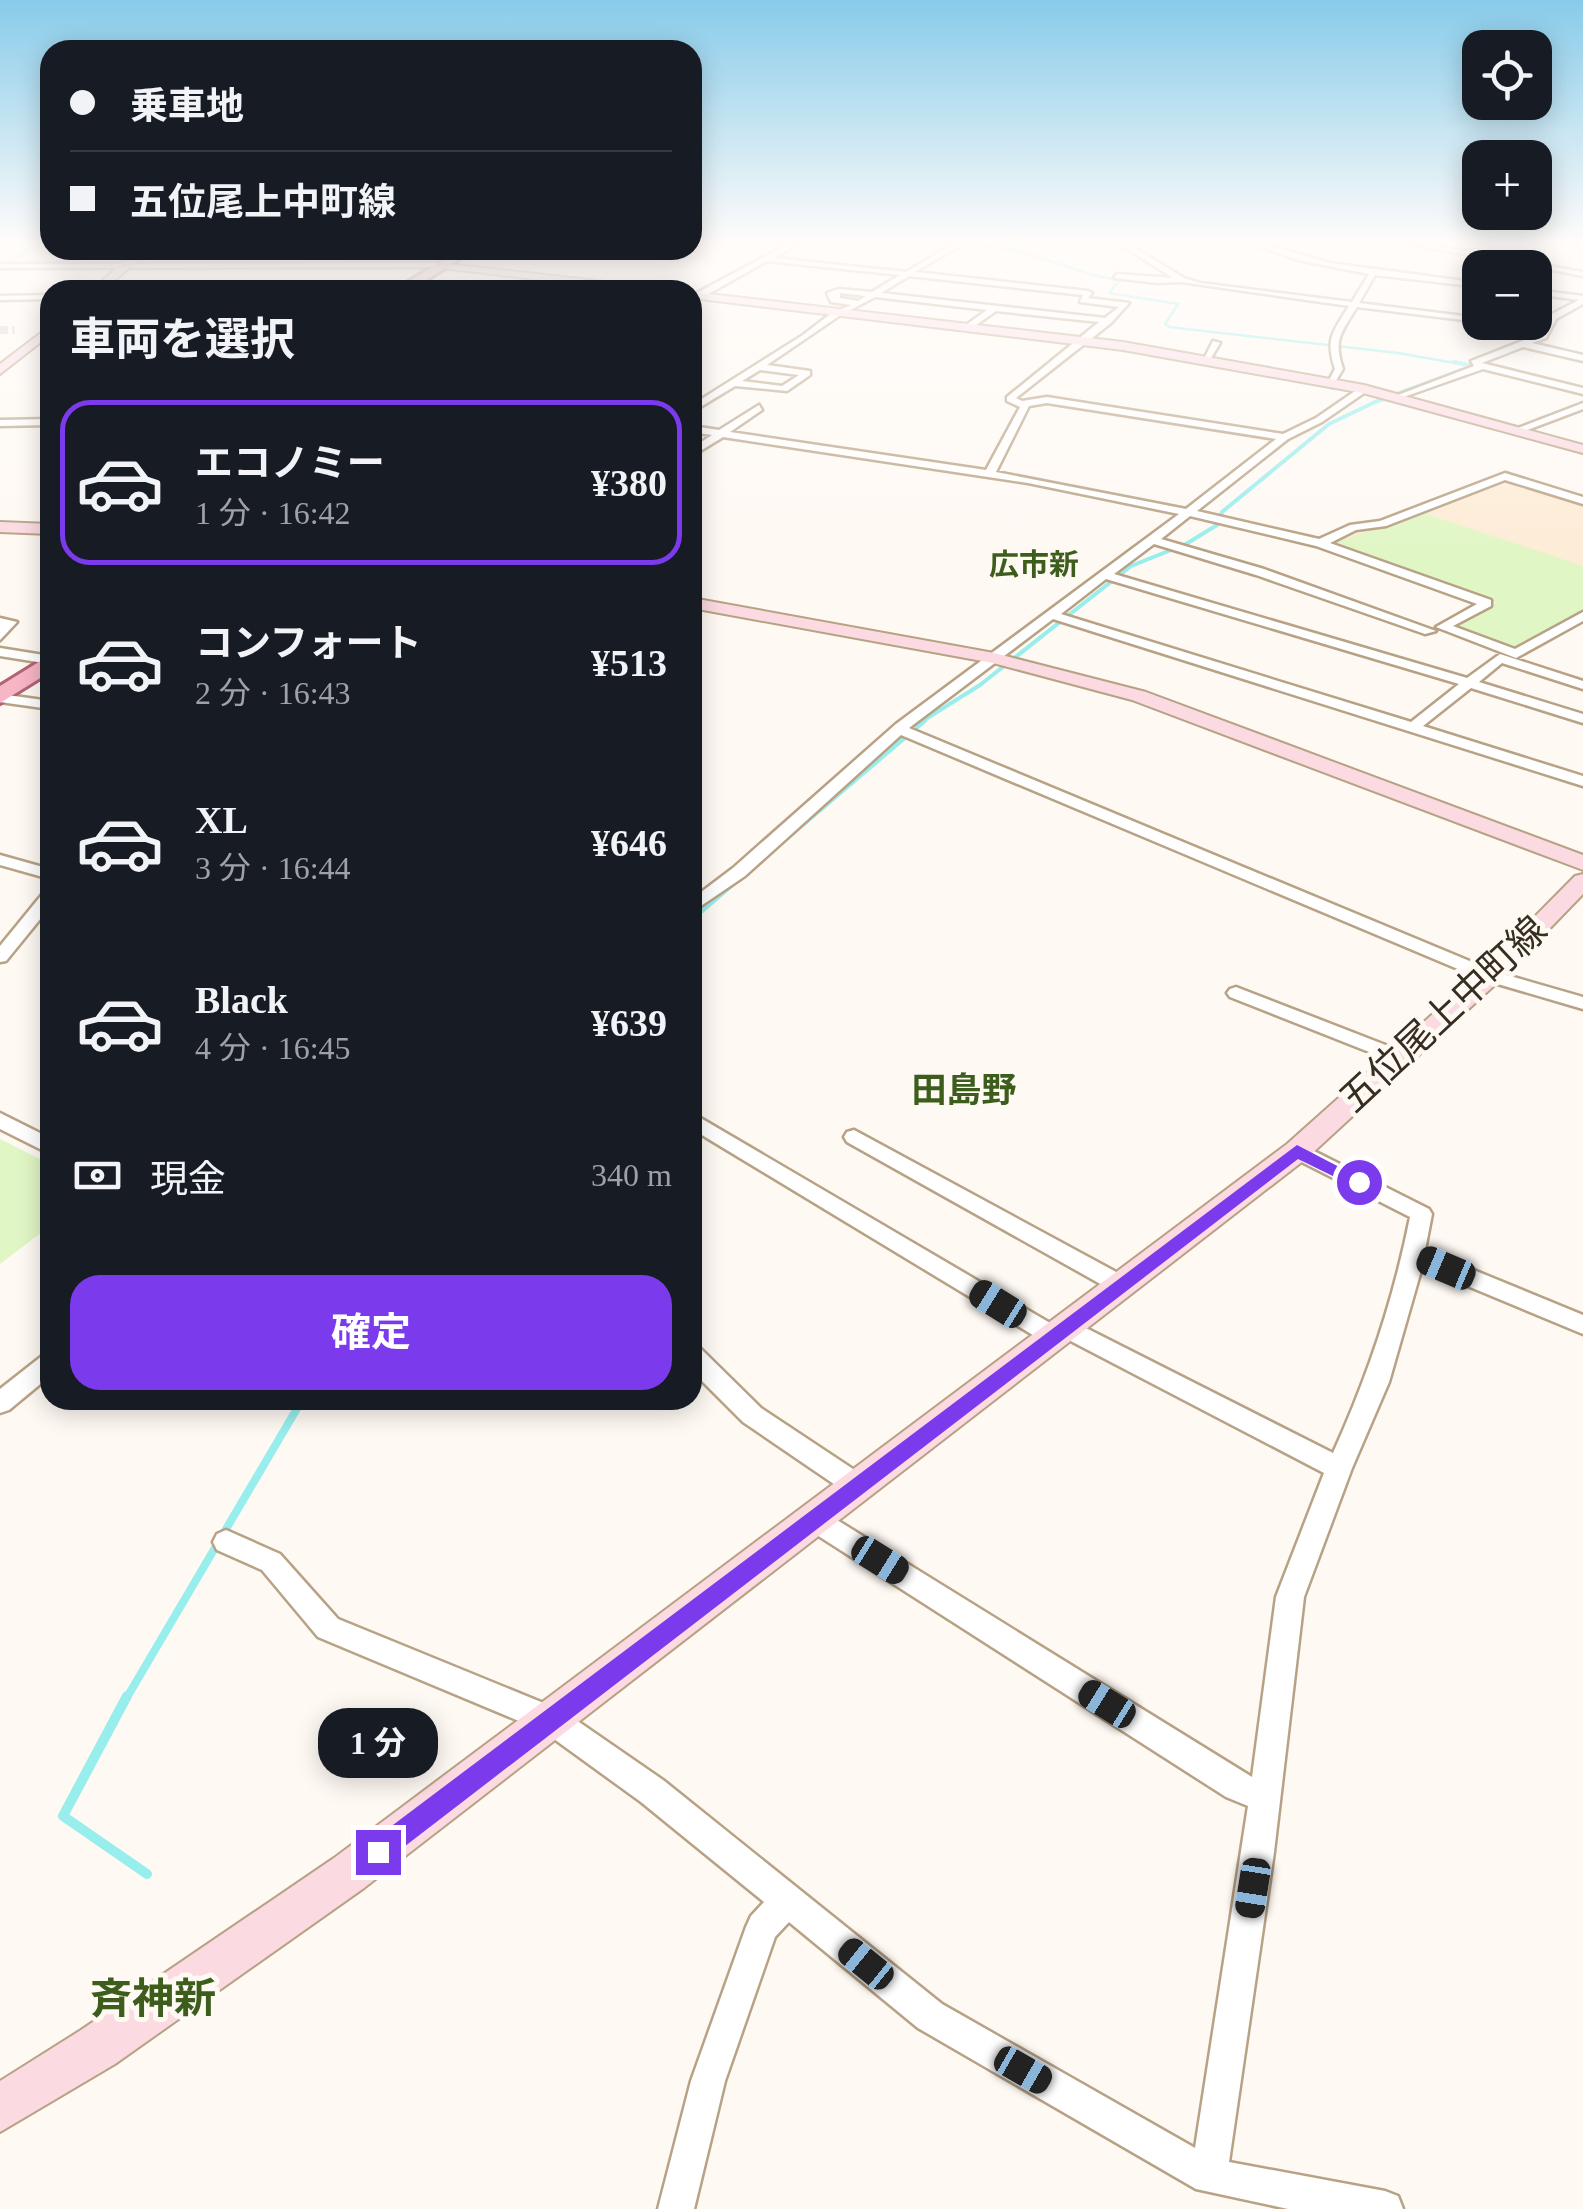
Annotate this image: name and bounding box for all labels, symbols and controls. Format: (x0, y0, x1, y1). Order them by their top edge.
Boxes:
map controls (1462, 30, 1552, 340)
button: locate (1462, 30, 1552, 120)
text: 乗車地 (130, 85, 244, 127)
button: + (1462, 140, 1552, 230)
text: 五位尾上中町線 (130, 181, 396, 223)
button: − (1462, 250, 1552, 340)
text: 車両を選択 (70, 315, 295, 365)
icon: car (75, 438, 165, 528)
text: エコノミー (195, 442, 385, 484)
text: ¥380 (591, 462, 667, 504)
text: 1 分 · 16:42 (195, 495, 351, 531)
district label: 広市新 (989, 548, 1079, 581)
icon: car (75, 618, 165, 708)
text: コンフォート (195, 622, 422, 664)
text: ¥513 (591, 642, 667, 684)
text: 2 分 · 16:43 (195, 675, 351, 711)
icon: car (75, 798, 165, 888)
text: XL (195, 799, 248, 841)
text: ¥646 (591, 822, 667, 864)
text: 3 分 · 16:44 (195, 850, 351, 886)
street label: 五位尾上中町線 (1331, 908, 1555, 1120)
icon: car (75, 978, 165, 1068)
text: Black (195, 979, 288, 1021)
text: ¥639 (591, 1002, 667, 1044)
text: 4 分 · 16:45 (195, 1030, 351, 1066)
district label: 田島野 (911, 1071, 1017, 1110)
icon: cash (70, 1148, 125, 1203)
text: 340 m (591, 1157, 672, 1193)
text: 現金 (150, 1158, 226, 1200)
route start (1337, 1160, 1382, 1205)
car (1413, 1242, 1479, 1294)
button: 確定 (70, 1275, 672, 1390)
car (965, 1275, 1031, 1333)
car (847, 1531, 913, 1589)
car (1074, 1675, 1140, 1733)
callout: 1 分 (318, 1707, 438, 1777)
text: 1 分 (350, 1725, 406, 1761)
route end (356, 1830, 401, 1875)
car (1233, 1856, 1273, 1920)
car (833, 1933, 899, 1995)
district label: 斉神新 (90, 1976, 216, 2022)
car (990, 2042, 1056, 2098)

